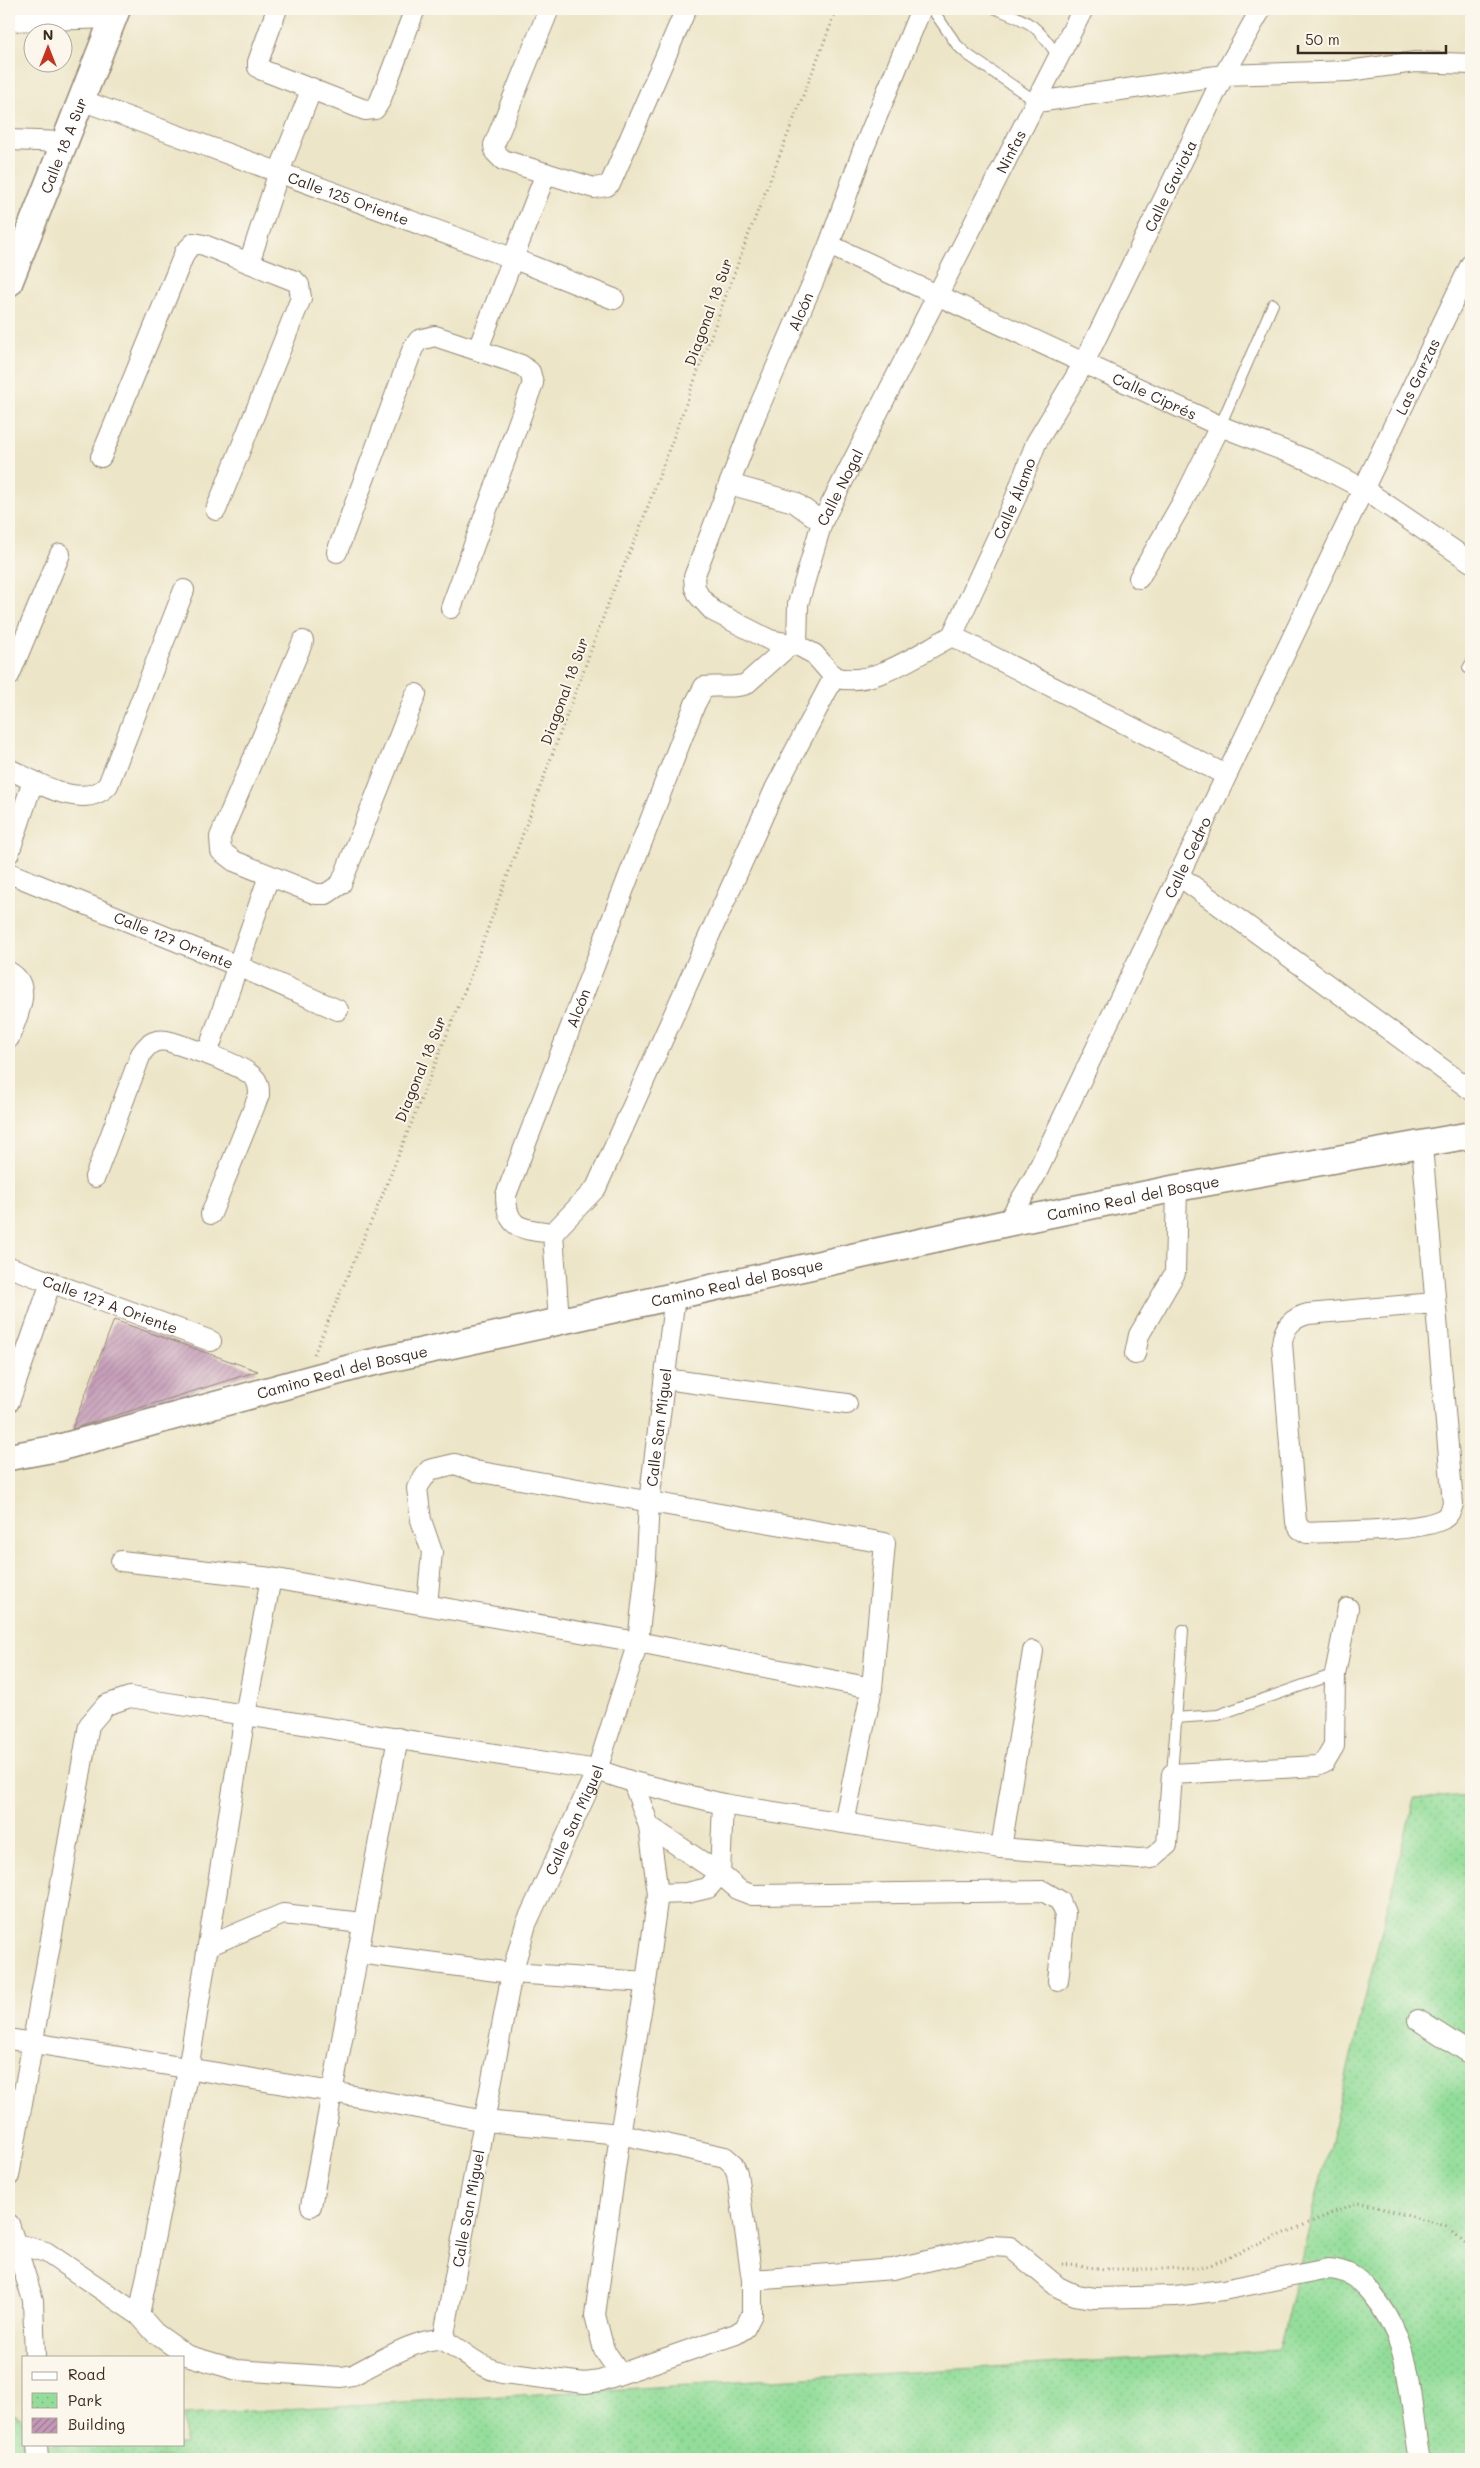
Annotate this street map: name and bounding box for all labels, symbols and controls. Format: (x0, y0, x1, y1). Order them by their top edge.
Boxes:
north arrow (22, 22, 72, 72)
scale bar (1298, 22, 1445, 54)
text: N (43, 25, 53, 44)
text: 50 m (1305, 29, 1340, 49)
street label: Calle 18 A Sur (35, 94, 91, 196)
street label: Ninfas (991, 126, 1030, 177)
street label: Calle Gaviota (1139, 137, 1201, 235)
street label: Calle 125 Oriente (285, 167, 412, 229)
street label: Diagonal 18 Sur (679, 256, 737, 368)
street label: Alcón (783, 289, 817, 334)
street label: Las Garzas (1390, 335, 1444, 418)
street label: Calle Ciprés (1109, 368, 1200, 424)
street label: Calle Nogal (812, 446, 867, 529)
street label: Calle Álamo (988, 455, 1040, 542)
street label: Diagonal 18 Sur (535, 635, 593, 747)
street label: Calle Cedro (1159, 813, 1215, 901)
street label: Calle 127 Oriente (111, 907, 237, 973)
street label: Alcón (561, 986, 595, 1030)
street label: Diagonal 18 Sur (390, 1013, 450, 1125)
street label: Camino Real del Bosque (1045, 1171, 1221, 1225)
street label: Camino Real del Bosque (649, 1254, 825, 1311)
street label: Calle 127 A Oriente (40, 1270, 181, 1338)
street label: Camino Real del Bosque (254, 1341, 429, 1403)
street label: Calle San Miguel (641, 1367, 676, 1488)
street label: Calle San Miguel (540, 1763, 608, 1878)
street label: Calle San Miguel (447, 2148, 489, 2269)
legend (22, 2356, 185, 2446)
text: Road (68, 2364, 105, 2384)
text: Park (68, 2390, 102, 2410)
text: Building (68, 2414, 125, 2434)

